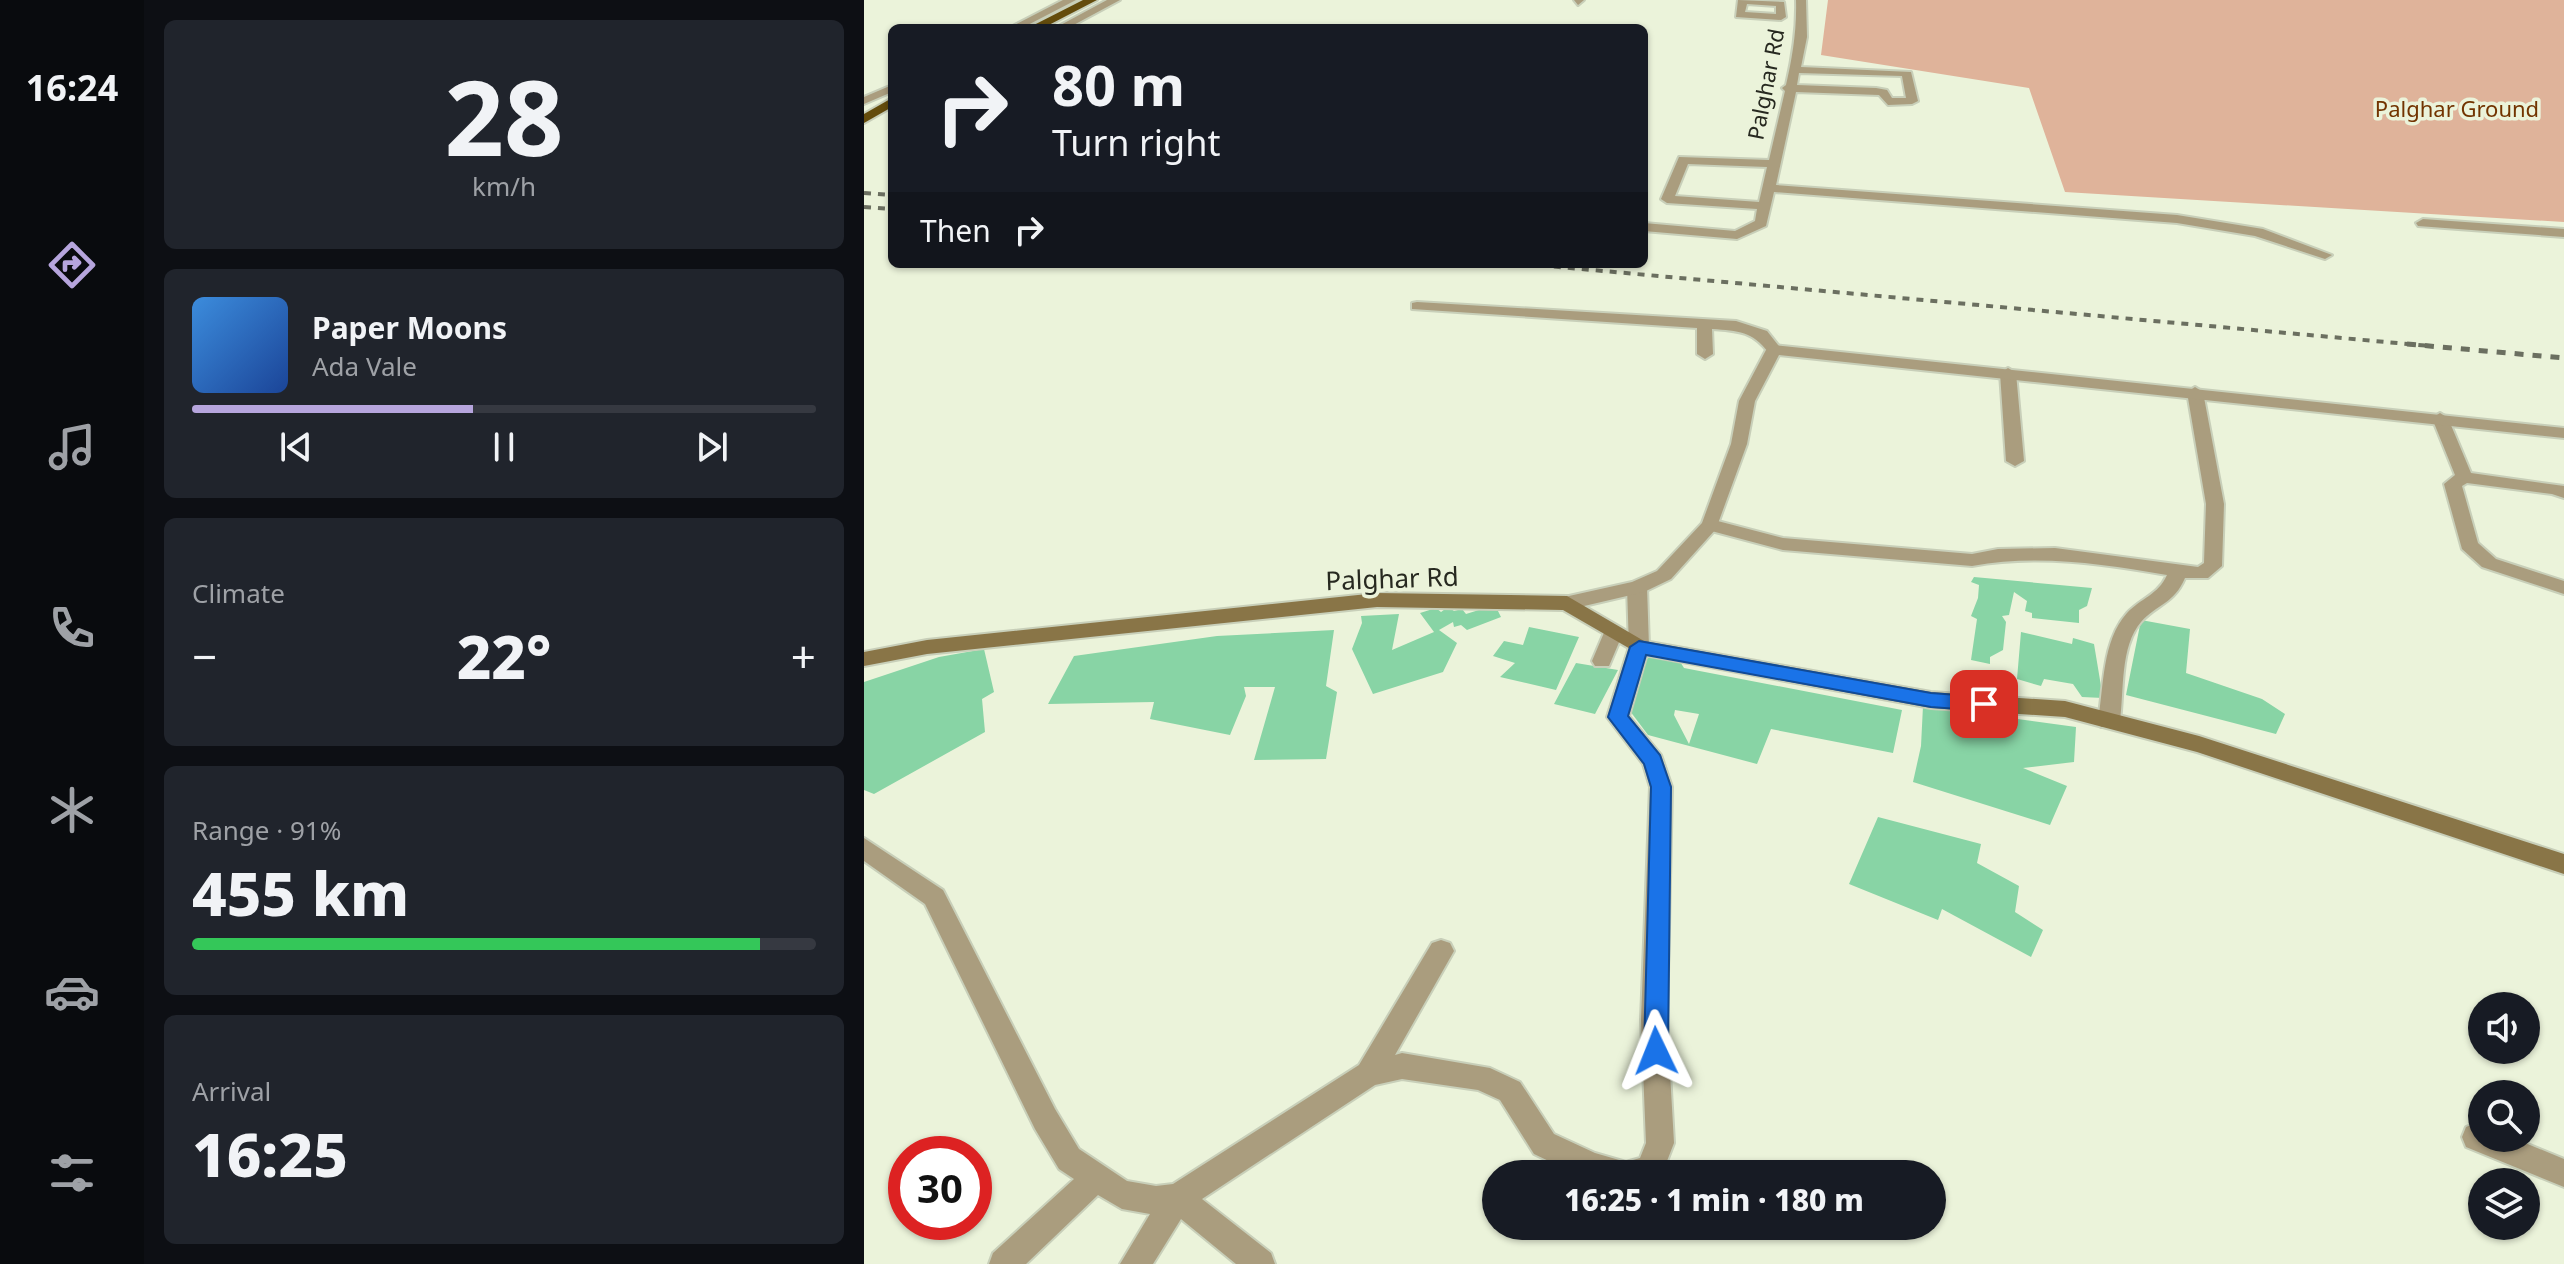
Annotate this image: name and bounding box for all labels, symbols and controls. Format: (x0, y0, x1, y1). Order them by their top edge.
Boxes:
street label: Palghar Rd (1740, 26, 1790, 142)
text: 28 (445, 45, 563, 186)
text: 80 m (1052, 46, 1185, 122)
icon: right (920, 56, 1024, 160)
text: 16:24 (26, 63, 118, 112)
park label: Palghar Ground (2375, 93, 2539, 123)
text: Turn right (1052, 118, 1220, 167)
text: km/h (472, 168, 536, 204)
icon: right (1007, 208, 1051, 252)
text: Then (920, 210, 991, 251)
icon: directions (44, 237, 100, 293)
text: Paper Moons (312, 307, 507, 348)
text: Ada Vale (312, 348, 417, 384)
icon: music (44, 419, 100, 475)
icon: previous (274, 425, 318, 469)
icon: pause (482, 425, 526, 469)
icon: next (690, 425, 734, 469)
street label: Palghar Rd (1325, 558, 1459, 598)
text: Climate (192, 575, 285, 611)
icon: phone (44, 600, 100, 656)
text: 22° (457, 615, 551, 697)
text: − (192, 626, 217, 686)
text: + (791, 626, 816, 686)
pin (1950, 670, 2018, 738)
icon: arrive (1962, 682, 2006, 726)
icon: climate (44, 782, 100, 838)
text: Range · 91% (192, 812, 341, 848)
text: 455 km (192, 852, 409, 934)
icon: car (44, 964, 100, 1020)
map controls (2468, 992, 2540, 1240)
button: sound (2468, 992, 2540, 1064)
position arrow (1614, 1009, 1698, 1093)
text: Arrival (192, 1073, 271, 1109)
button: search (2468, 1080, 2540, 1152)
text: 16:25 (192, 1113, 348, 1195)
speed limit sign: 30 (888, 1136, 992, 1240)
icon: filters (44, 1145, 100, 1201)
button: layers (2468, 1168, 2540, 1240)
text: 16:25 · 1 min · 180 m (1564, 1179, 1864, 1220)

